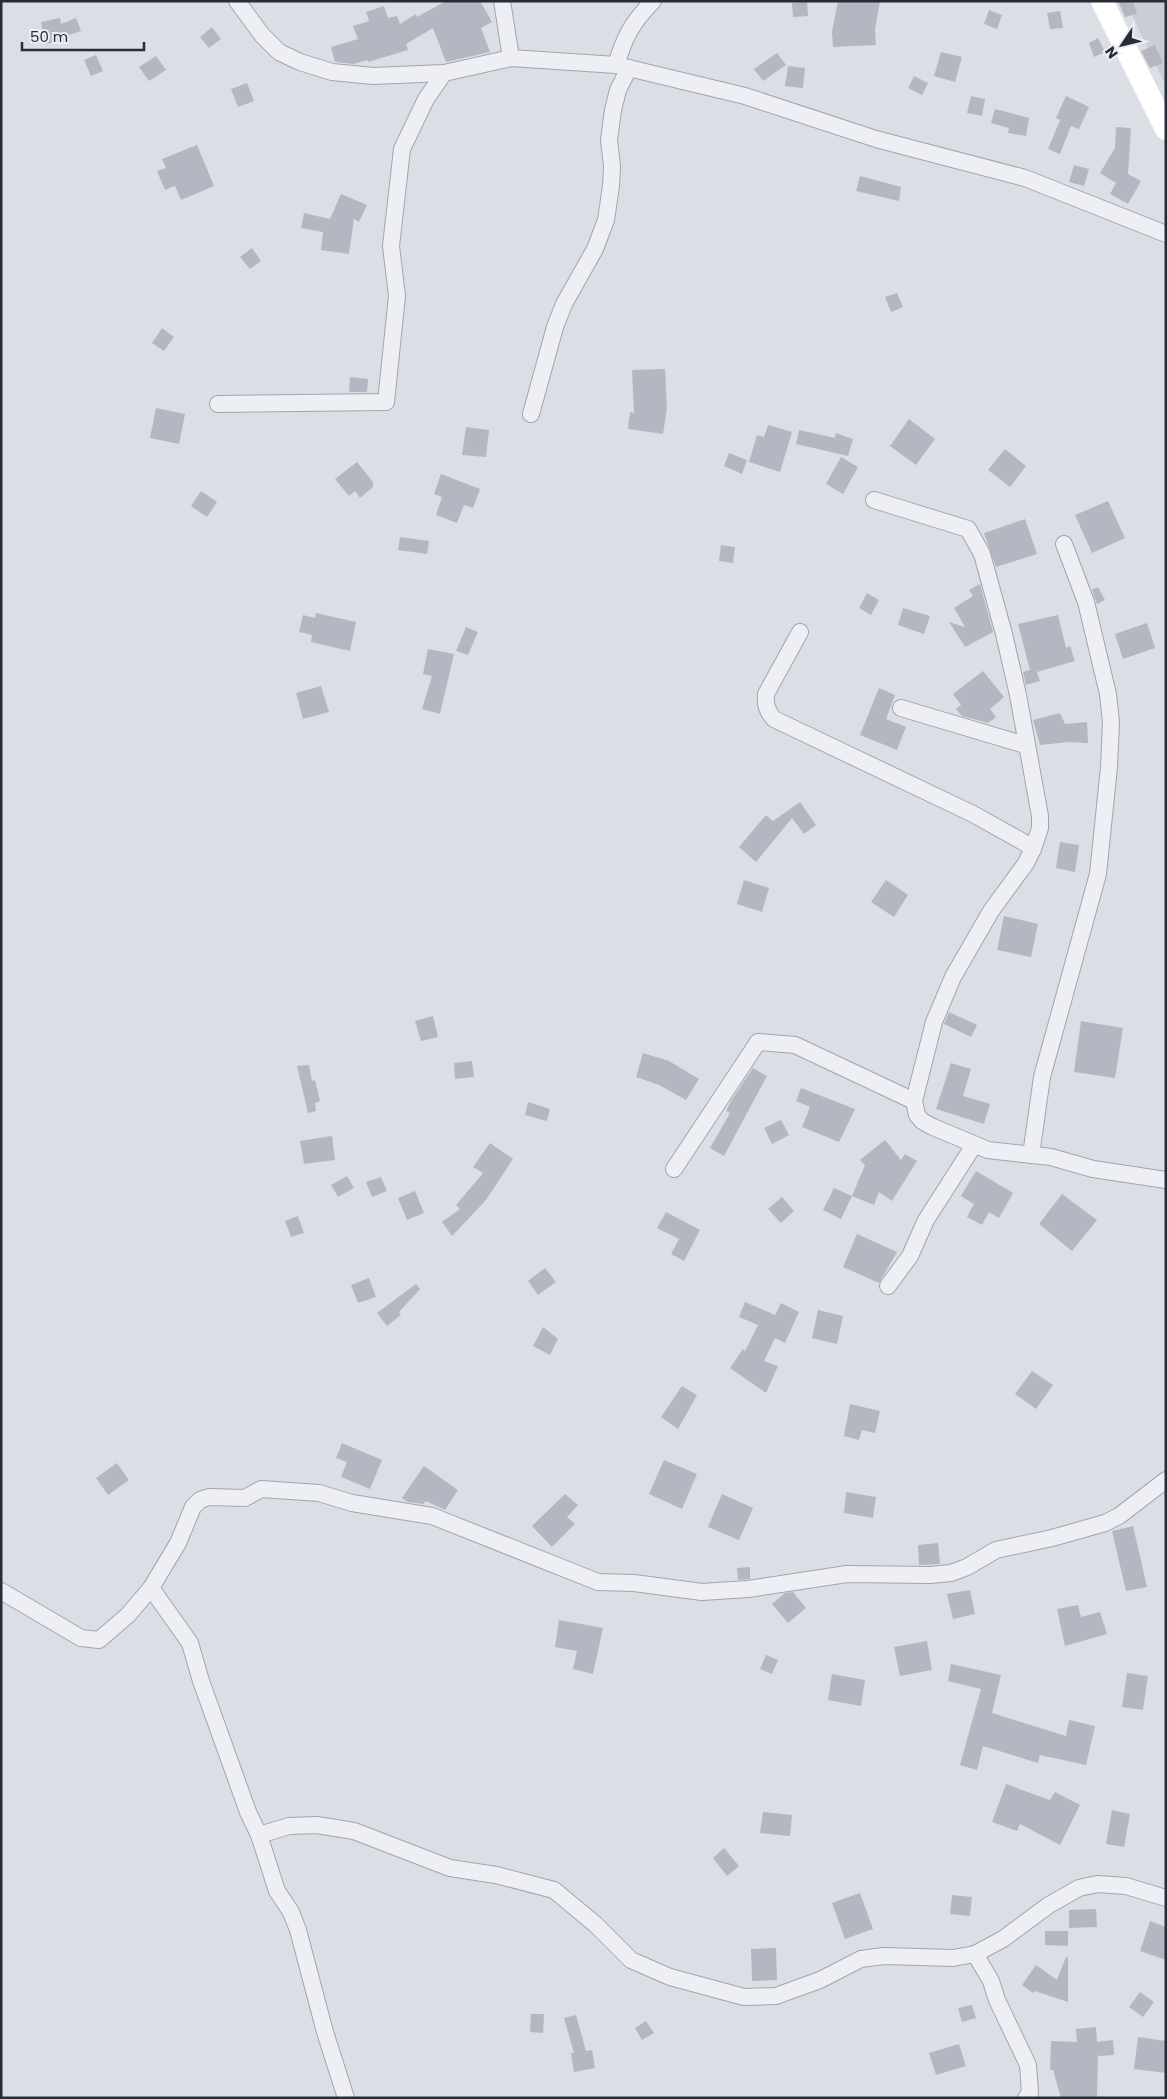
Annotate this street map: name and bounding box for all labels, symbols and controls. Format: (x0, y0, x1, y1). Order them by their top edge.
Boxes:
scale bar (22, 20, 145, 52)
north arrow (1097, 20, 1147, 70)
text: 50 m (30, 26, 68, 47)
text: N (1100, 42, 1123, 63)

